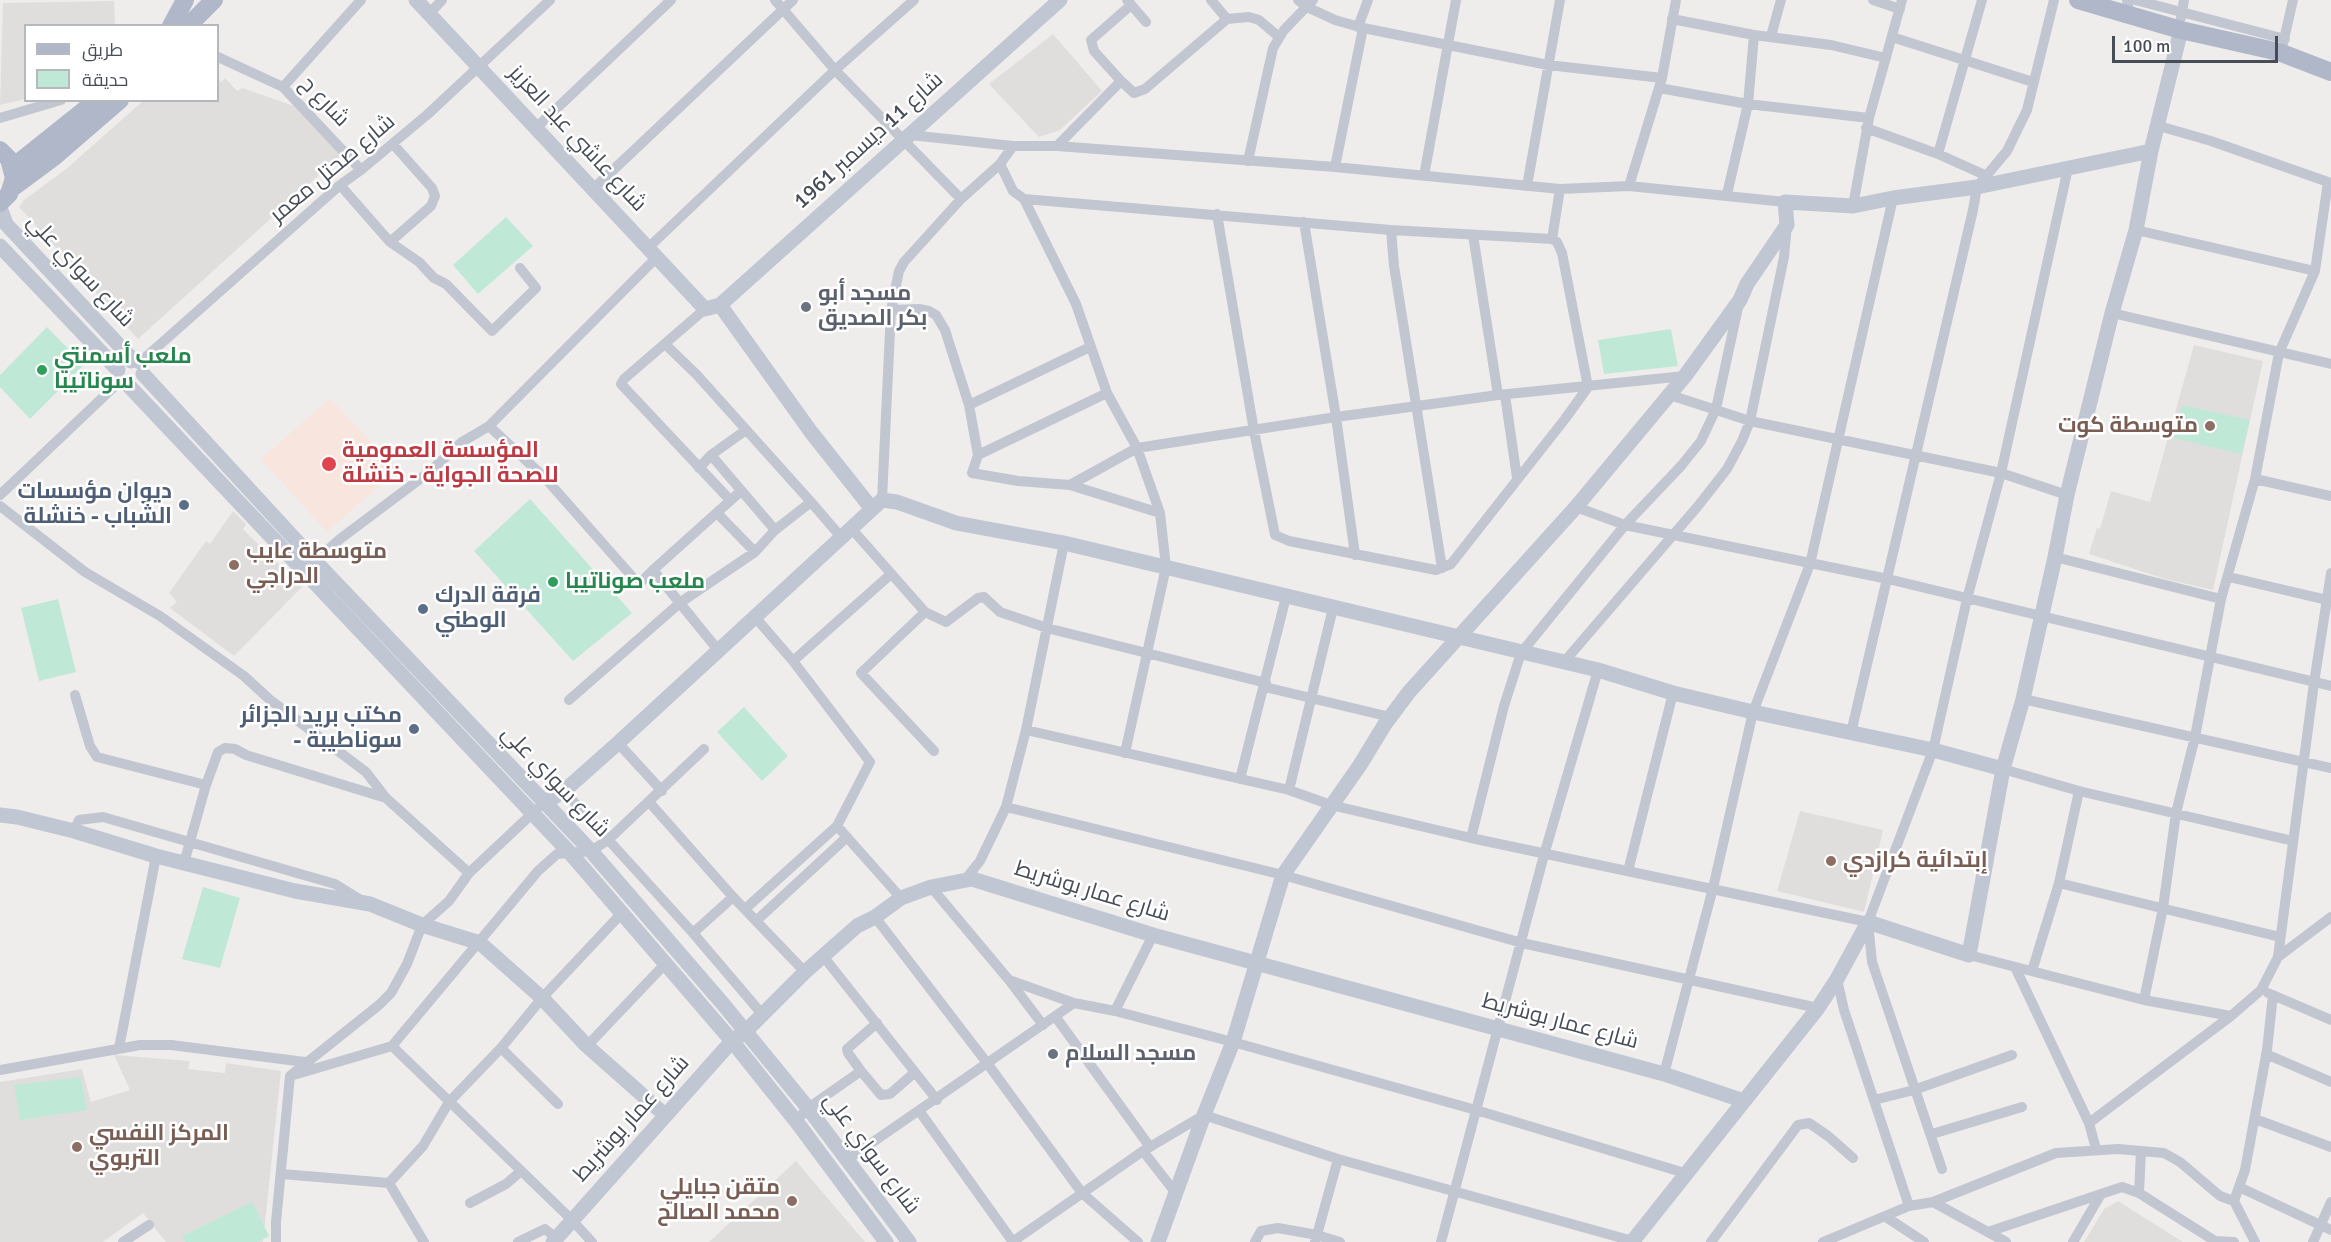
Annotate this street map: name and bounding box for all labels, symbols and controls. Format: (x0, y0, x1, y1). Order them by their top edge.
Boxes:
legend (24, 24, 219, 102)
scale bar (2115, 24, 2282, 62)
text: 100 m (2123, 35, 2170, 57)
text: طريق (82, 39, 123, 61)
street label: شارع عاشي عبد العزيز (502, 60, 652, 218)
street label: شارع 11 ديسمبر 1961 (789, 67, 949, 215)
text: حديقة (82, 69, 128, 91)
street label: شارع ح (294, 71, 354, 133)
street label: شارع صحتل معمر (265, 109, 401, 229)
street label: شارع سواي علي (21, 209, 139, 333)
place label: مسجد أبو بكر الصديق (818, 281, 927, 332)
marker: مسجد أبو بكر الصديق (799, 300, 813, 314)
place label: ملعب أسمنتي سوناتيبا (54, 344, 192, 396)
marker: ملعب أسمنتي سوناتيبا (35, 363, 49, 377)
place label: متوسطة كوت (2058, 413, 2198, 439)
marker: متوسطة كوت (2203, 419, 2217, 433)
place label: المؤسسة العمومية للصحة الجواية - خنشلة (342, 438, 558, 490)
marker: المؤسسة العمومية للصحة الجواية - خنشلة (320, 455, 338, 473)
place label: ديوان مؤسسات الشباب - خنشلة (18, 479, 172, 530)
marker: ديوان مؤسسات الشباب - خنشلة (177, 498, 191, 512)
place label: متوسطة عايب الدراجي (246, 539, 387, 590)
marker: متوسطة عايب الدراجي (227, 558, 241, 572)
place label: ملعب صوناتيبا (565, 569, 705, 595)
marker: ملعب صوناتيبا (546, 575, 560, 589)
place label: فرقة الدرك الوطني (435, 583, 541, 634)
marker: فرقة الدرك الوطني (416, 602, 430, 616)
place label: مكتب بريد الجزائر - سوناطيبة (240, 703, 402, 754)
street label: شارع سواي علي (495, 721, 615, 843)
marker: مكتب بريد الجزائر - سوناطيبة (407, 722, 421, 736)
place label: إبتدائية كرازدي (1843, 848, 1988, 874)
marker: إبتدائية كرازدي (1824, 854, 1838, 868)
street label: شارع عمار بوشريط (1011, 856, 1173, 928)
street label: شارع عمار بوشريط (1479, 988, 1641, 1056)
place label: مسجد السلام (1065, 1041, 1196, 1067)
marker: مسجد السلام (1046, 1047, 1060, 1061)
street label: شارع عمار بوشريط (568, 1050, 696, 1188)
street label: شارع سواي علي (817, 1088, 925, 1220)
place label: المركز النفسي التربوي (89, 1121, 229, 1172)
marker: المركز النفسي التربوي (70, 1140, 84, 1154)
place label: متقن جبايلي محمد الصالح (657, 1175, 780, 1226)
marker: متقن جبايلي محمد الصالح (785, 1194, 799, 1208)

